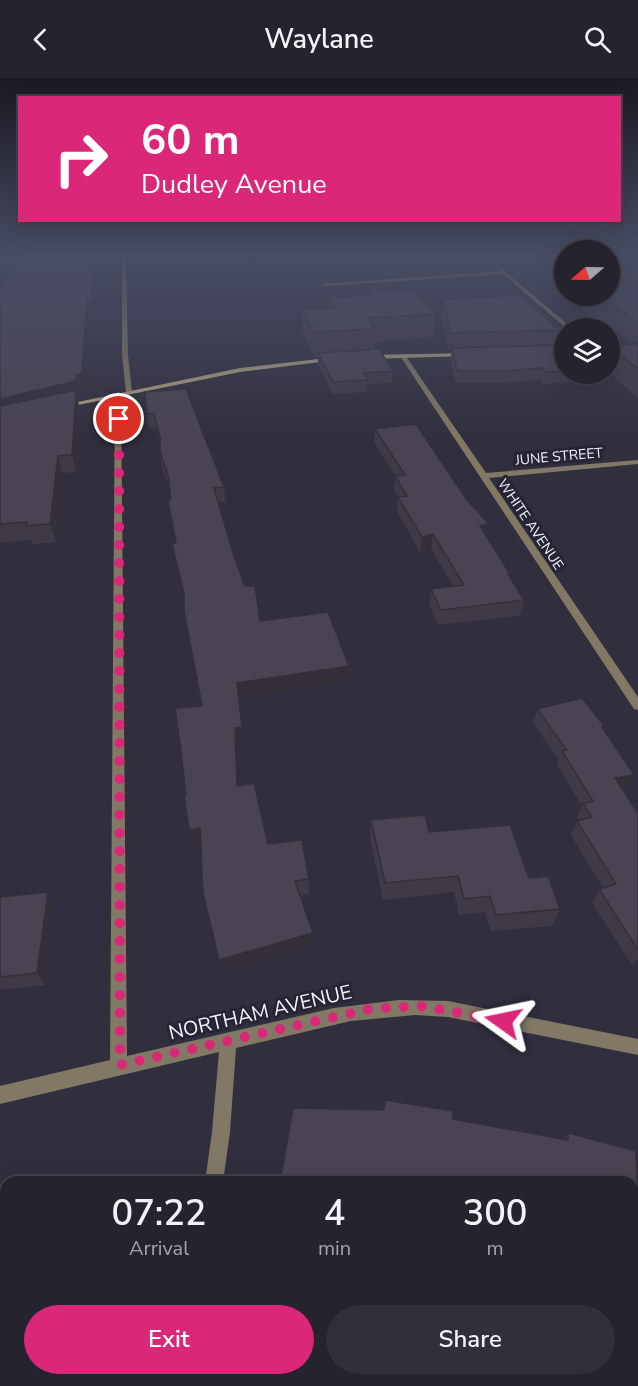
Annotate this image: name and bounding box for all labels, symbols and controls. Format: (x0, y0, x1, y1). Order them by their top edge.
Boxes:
text: Waylane (264, 21, 374, 58)
icon: back (24, 23, 57, 56)
icon: search (581, 23, 614, 56)
text: 60 m (141, 112, 240, 169)
icon: right (42, 120, 120, 198)
text: Dudley Avenue (141, 166, 327, 203)
north arrow (554, 240, 620, 306)
map controls (554, 240, 620, 384)
button: layers (554, 318, 620, 384)
pin (93, 393, 144, 444)
icon: arrive (102, 402, 135, 435)
street label: JUNE STREET (514, 443, 604, 470)
street label: WHITE AVENUE (493, 475, 568, 573)
street label: NORTHAM AVENUE (166, 978, 354, 1047)
position arrow (471, 989, 535, 1053)
text: 07:22 (112, 1189, 206, 1238)
text: 4 (324, 1189, 345, 1238)
text: 300 (463, 1189, 527, 1238)
text: Arrival (129, 1235, 189, 1262)
text: min (318, 1235, 351, 1262)
text: m (487, 1235, 504, 1262)
button: Exit (24, 1305, 314, 1374)
button: Share (326, 1305, 615, 1374)

